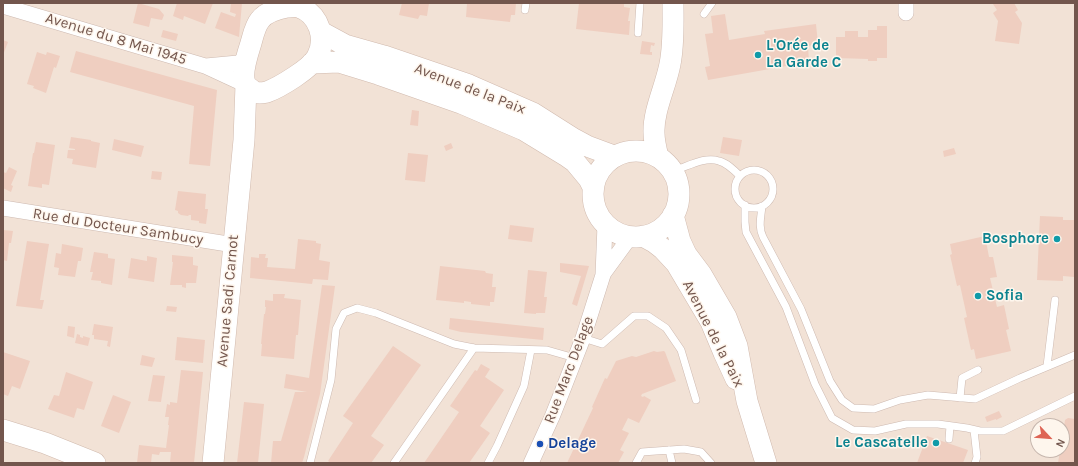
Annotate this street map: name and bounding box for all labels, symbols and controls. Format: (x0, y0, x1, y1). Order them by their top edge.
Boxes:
street label: Avenue du 8 Mai 1945 (43, 9, 189, 69)
place label: L'Orée de La Garde C (766, 37, 841, 72)
marker: L'Orée de La Garde C (753, 50, 763, 60)
street label: Avenue de la Paix (412, 59, 528, 119)
street label: Rue du Docteur Sambucy (31, 205, 205, 249)
place label: Bosphore (982, 230, 1049, 248)
street label: Avenue Sadi Carnot (213, 234, 243, 368)
marker: Bosphore (1052, 234, 1062, 244)
street label: Avenue de la Paix (678, 277, 748, 391)
place label: Sofia (986, 287, 1023, 305)
marker: Sofia (973, 291, 983, 301)
street label: Rue Marc Delage (540, 314, 598, 426)
north arrow (1030, 418, 1070, 458)
place label: Le Cascatelle (835, 434, 928, 452)
place label: Delage (548, 435, 596, 453)
text: N (1053, 437, 1068, 449)
marker: Le Cascatelle (931, 438, 941, 448)
marker: Delage (535, 439, 545, 449)

